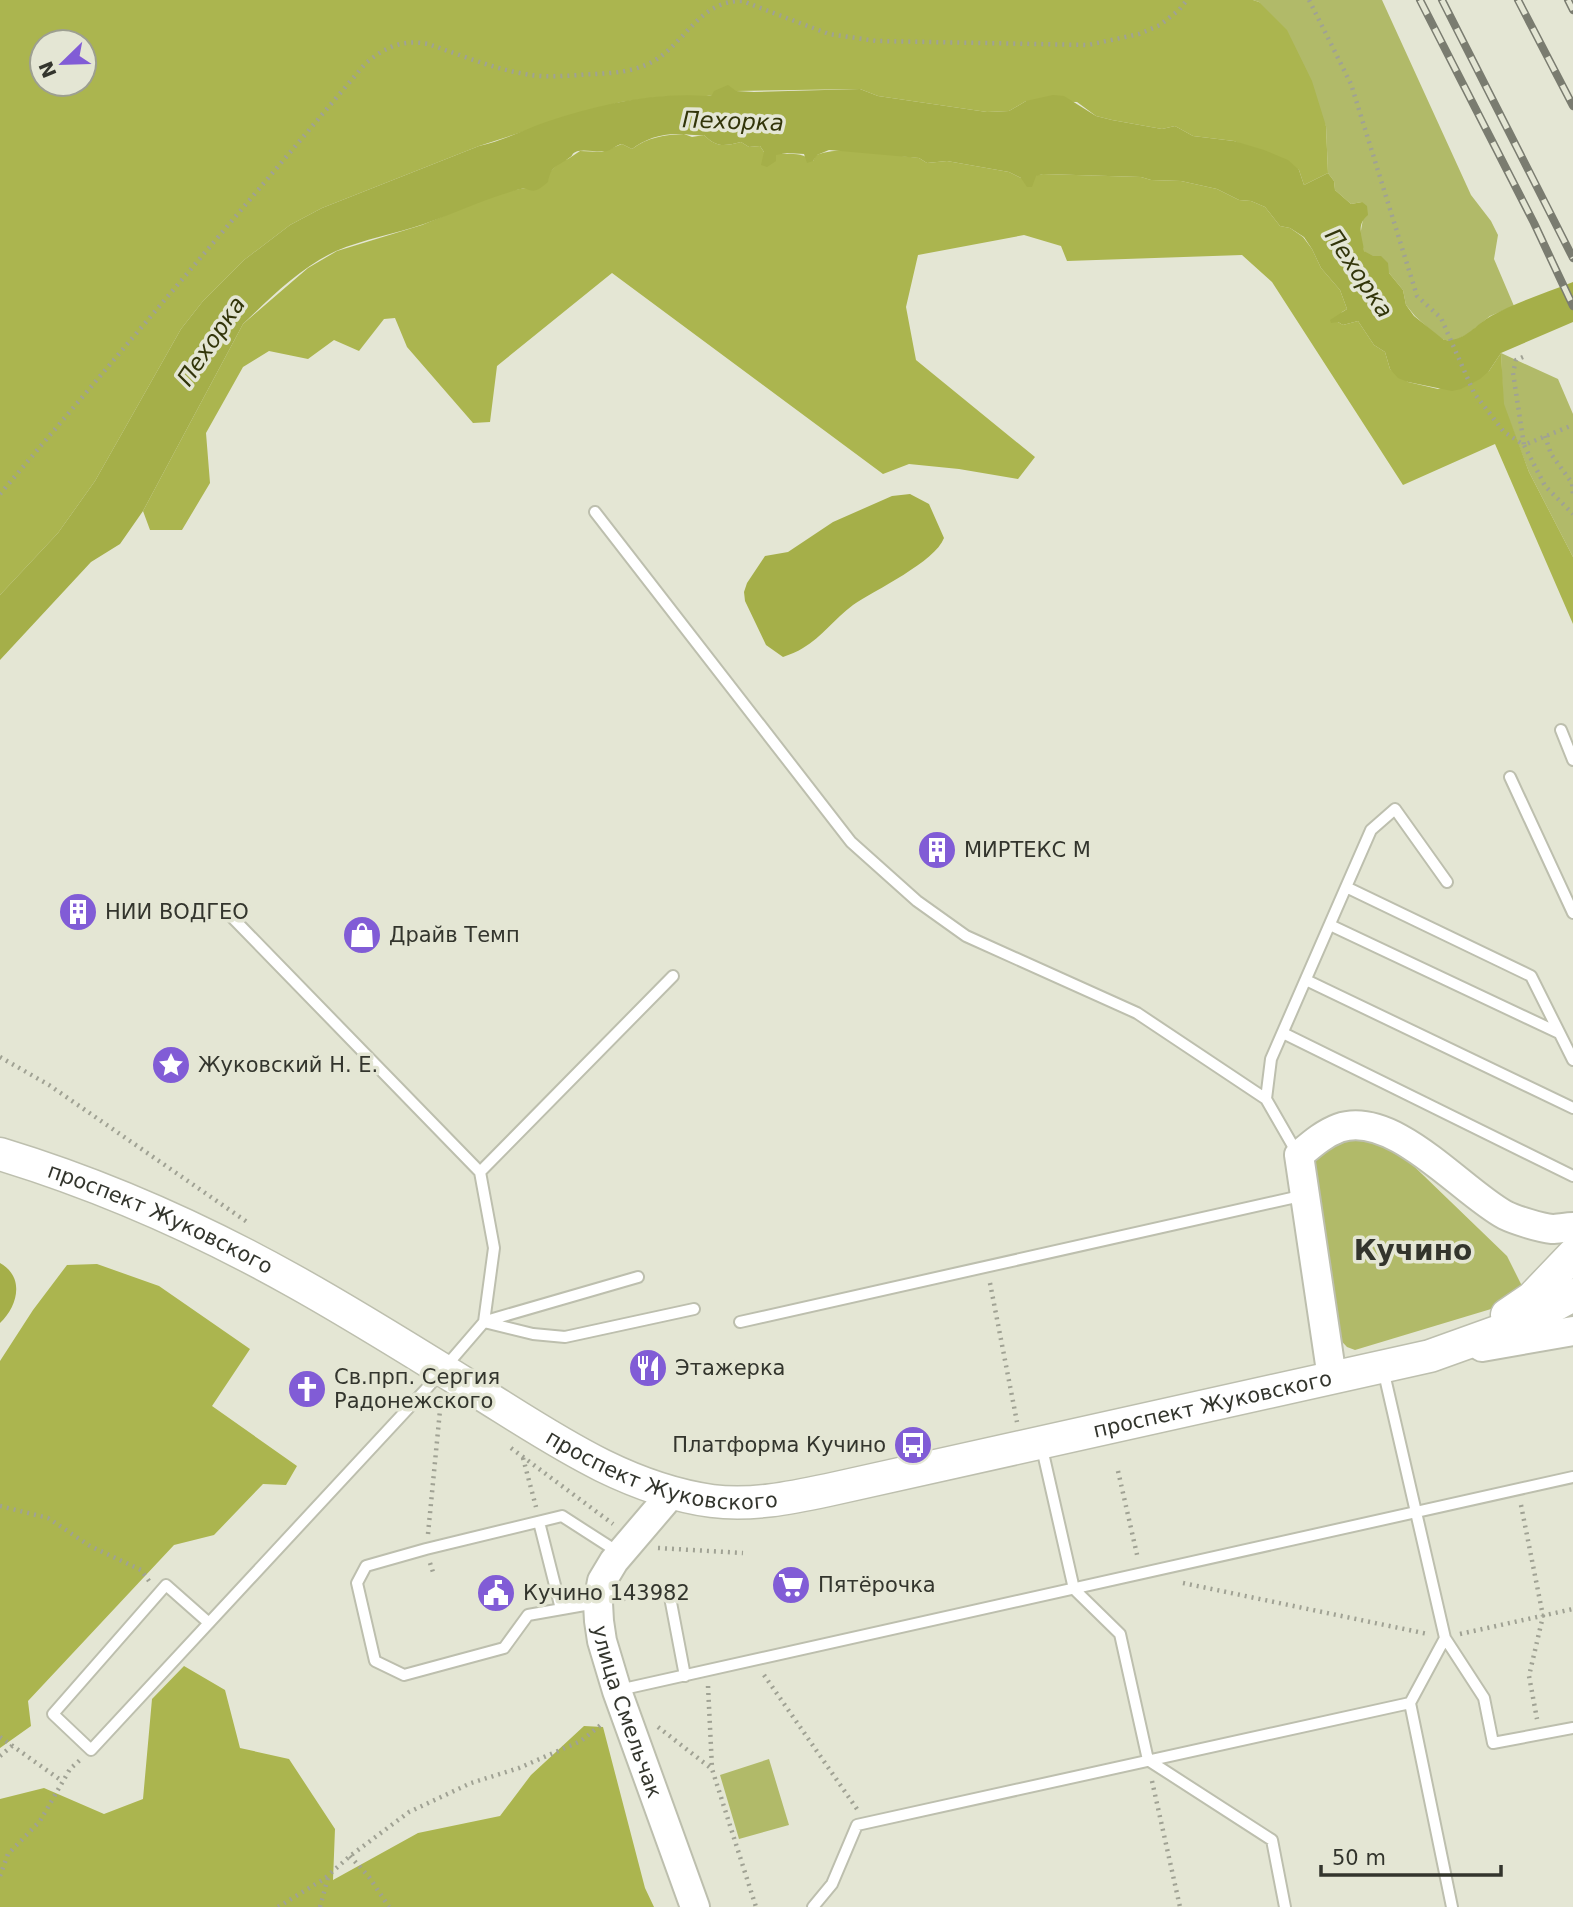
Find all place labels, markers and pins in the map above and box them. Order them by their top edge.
building icon: МИРТЕКС М [916,829,958,871]
place label: МИРТЕКС М [964,838,1091,862]
building icon: НИИ ВОДГЕО [57,891,99,933]
place label: НИИ ВОДГЕО [105,900,249,924]
shop icon: Драйв Темп [341,914,383,956]
place label: Драйв Темп [389,923,520,947]
place icon: Жуковский Н. Е. [150,1044,192,1086]
place label: Жуковский Н. Е. [198,1053,378,1077]
restaurant icon: Этажерка [627,1347,669,1389]
place label: Этажерка [675,1356,786,1380]
place label: Св.прп. Сергия Радонежского [334,1365,500,1413]
church icon: Св.прп. Сергия Радонежского [286,1368,328,1410]
bus stop icon: Платформа Кучино [892,1424,934,1466]
place label: Платформа Кучино [672,1433,886,1457]
supermarket icon: Пятёрочка [770,1564,812,1606]
public building icon: Кучино 143982 [475,1572,517,1614]
place label: Пятёрочка [818,1573,936,1597]
place label: Кучино 143982 [523,1581,690,1605]

